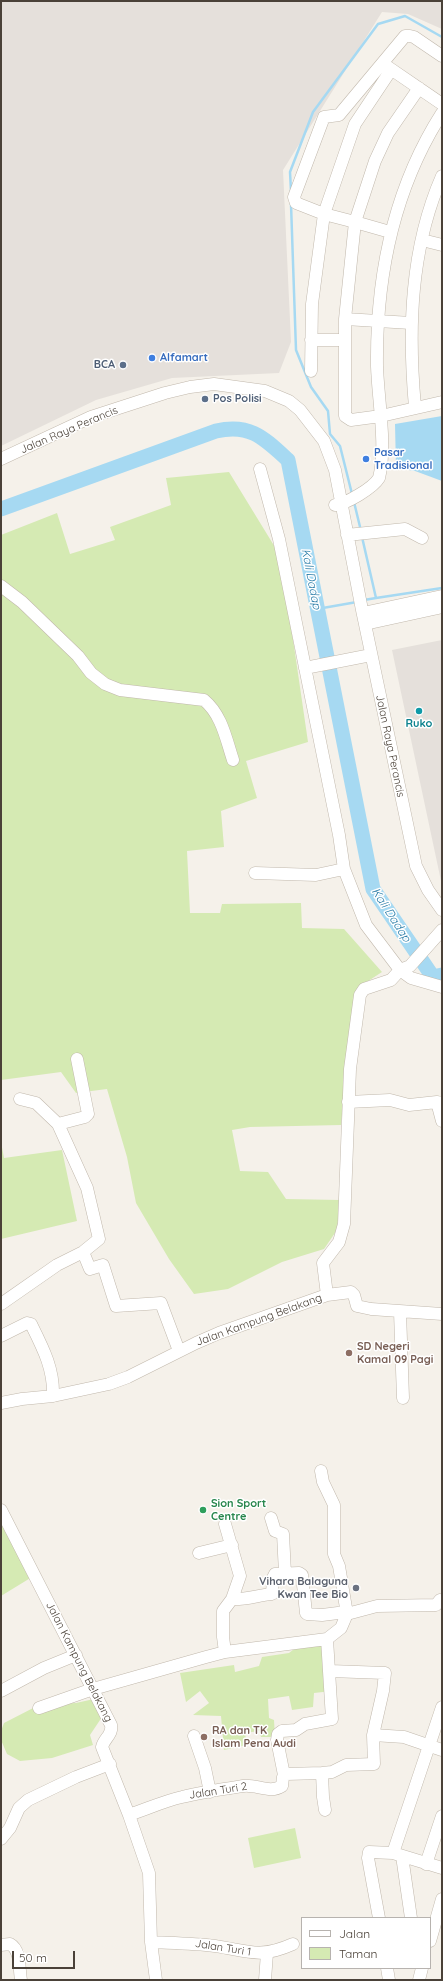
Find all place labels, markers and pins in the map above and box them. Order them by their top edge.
place label: Alfamart [160,351,208,365]
marker: Alfamart [147,353,157,363]
place label: BCA [94,358,115,372]
marker: BCA [118,360,128,370]
place label: Pos Polisi [213,392,262,406]
marker: Pos Polisi [200,394,210,404]
place label: Pasar Tradisional [374,446,432,472]
marker: Pasar Tradisional [361,454,371,464]
marker: Ruko [414,706,424,716]
place label: Ruko [406,717,432,731]
place label: SD Negeri Kamal 09 Pagi [357,1340,433,1366]
marker: SD Negeri Kamal 09 Pagi [344,1348,354,1358]
place label: Sion Sport Centre [211,1497,266,1523]
marker: Sion Sport Centre [198,1505,208,1515]
place label: Vihara Balaguna Kwan Tee Bio [259,1575,348,1601]
marker: Vihara Balaguna Kwan Tee Bio [351,1583,361,1593]
place label: RA dan TK Islam Pena Audi [212,1724,296,1750]
marker: RA dan TK Islam Pena Audi [199,1732,209,1742]

